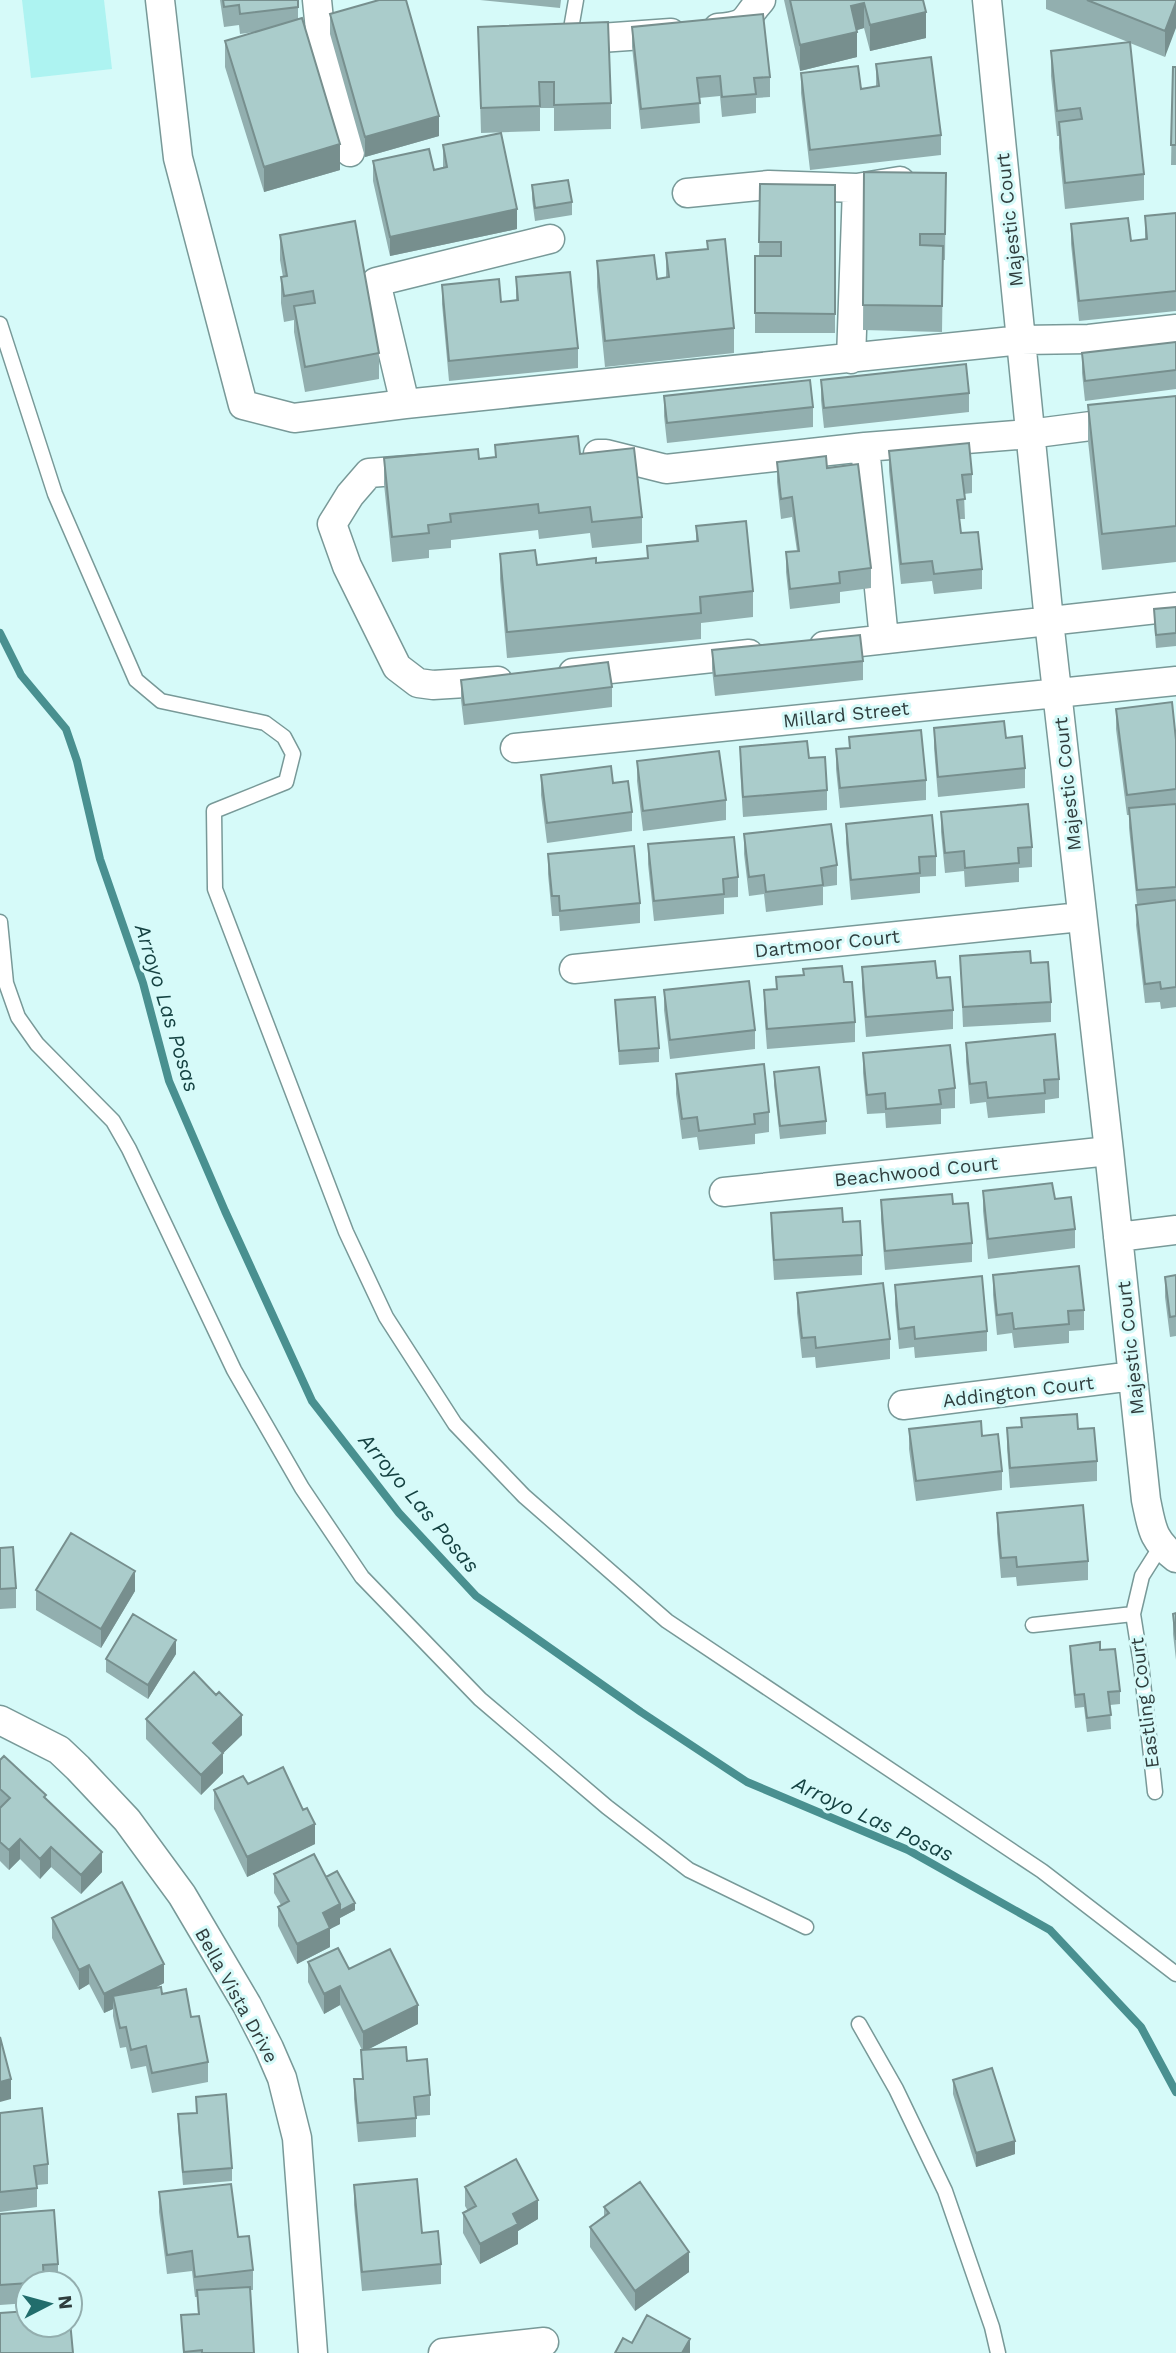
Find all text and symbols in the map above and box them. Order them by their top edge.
street label: Majestic Court [991,152,1028,288]
street label: Millard Street [782,696,910,733]
street label: Majestic Court [1049,716,1086,852]
water label: Arroyo Las Posas [130,920,205,1095]
street label: Dartmoor Court [753,924,901,963]
street label: Beachwood Court [833,1151,999,1192]
street label: Majestic Court [1112,1280,1149,1416]
street label: Addington Court [941,1371,1095,1412]
water label: Arroyo Las Posas [353,1427,485,1578]
street label: Eastling Court [1125,1636,1164,1770]
water label: Arroyo Las Posas [788,1770,958,1867]
street label: Bella Vista Drive [190,1924,283,2067]
north arrow [14,2269,84,2339]
text: N [53,2294,78,2310]

